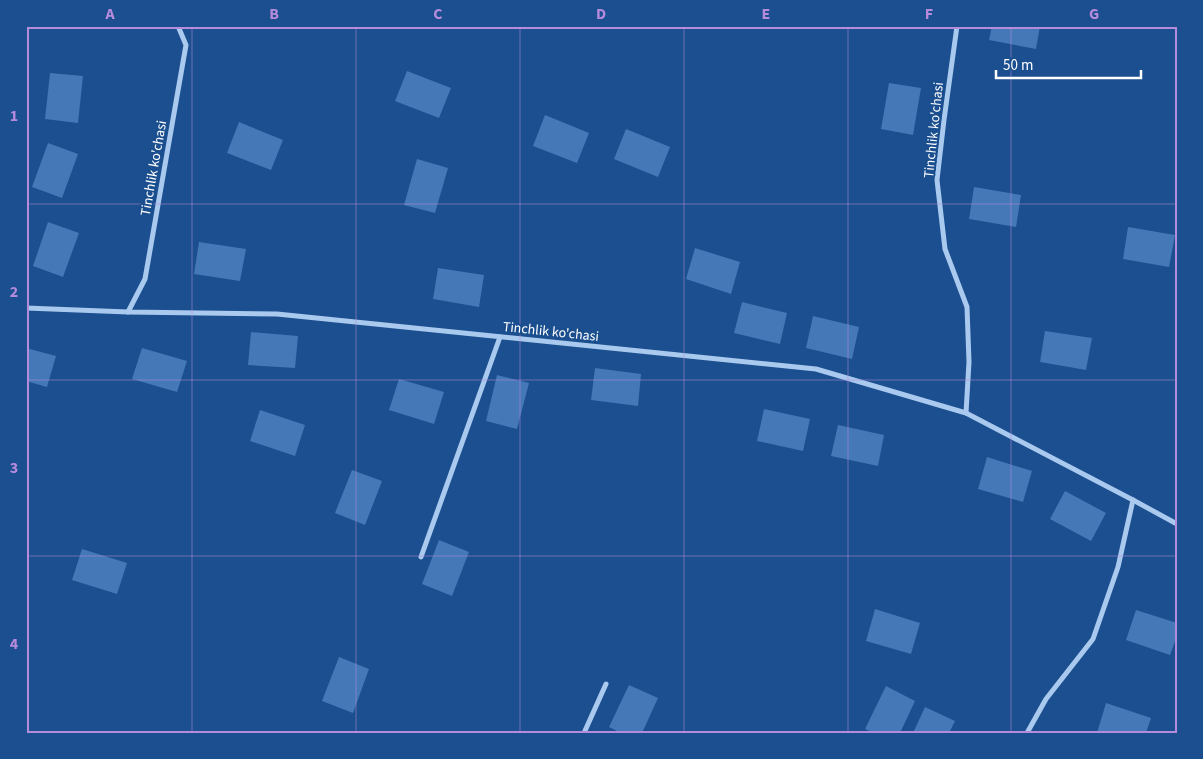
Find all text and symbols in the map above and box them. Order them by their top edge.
text: A [104,3,115,25]
text: B [269,3,279,25]
text: C [433,3,443,25]
text: D [596,3,606,25]
text: E [762,3,770,25]
text: F [925,3,933,25]
text: G [1089,3,1099,25]
scale bar [996,48,1140,80]
text: 50 m [1003,55,1033,76]
street label: Tinchlik ko'chasi [919,81,949,179]
text: 1 [10,105,18,127]
street label: Tinchlik ko'chasi [136,119,172,218]
text: 2 [10,281,18,303]
street label: Tinchlik ko'chasi [502,317,600,347]
text: 3 [10,457,18,479]
text: 4 [10,633,19,655]

